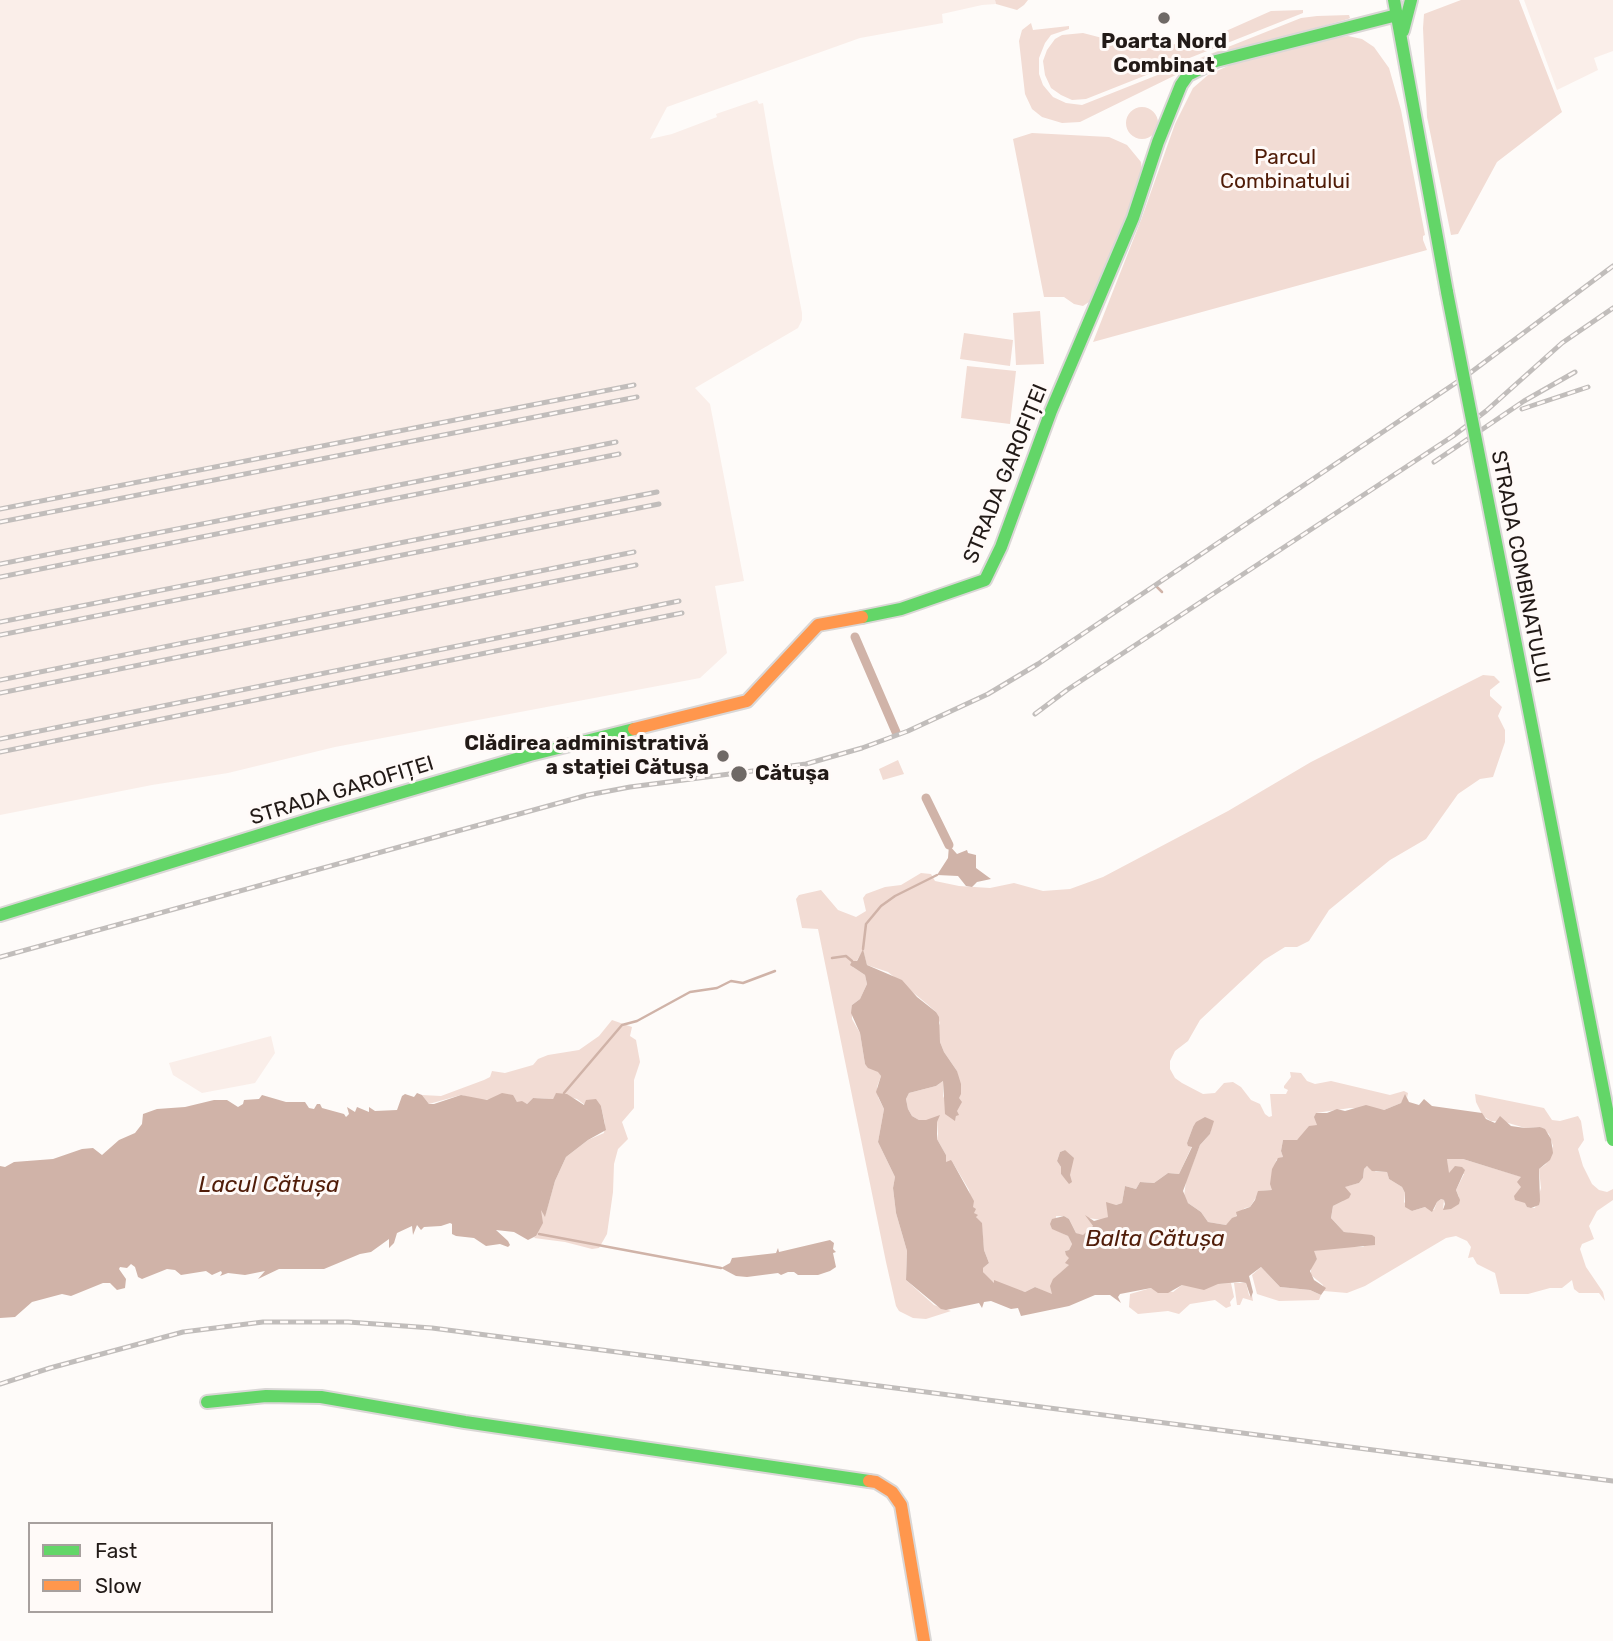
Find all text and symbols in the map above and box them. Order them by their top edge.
marker: Poarta Nord Combinat [1156,10,1172,26]
place label: Poarta Nord Combinat [1101,29,1227,79]
park label: Parcul Combinatului [1220,145,1350,195]
street label: STRADA GAROFIȚEI [959,381,1053,567]
street label: STRADA COMBINATULUI [1485,448,1555,686]
place label: Clădirea administrativă a stației Cătuşa [464,731,709,781]
marker: Clădirea administrativă a stației Cătuşa [715,748,731,764]
street label: STRADA GAROFIȚEI [247,751,437,831]
place label: Cătuşa [755,761,829,787]
marker: Cătuşa [729,764,749,784]
water label: Lacul Cătușa [199,1171,339,1199]
water label: Balta Cătușa [1085,1225,1225,1253]
legend [28,1522,273,1613]
text: Fast [95,1538,137,1563]
text: Slow [95,1573,142,1598]

